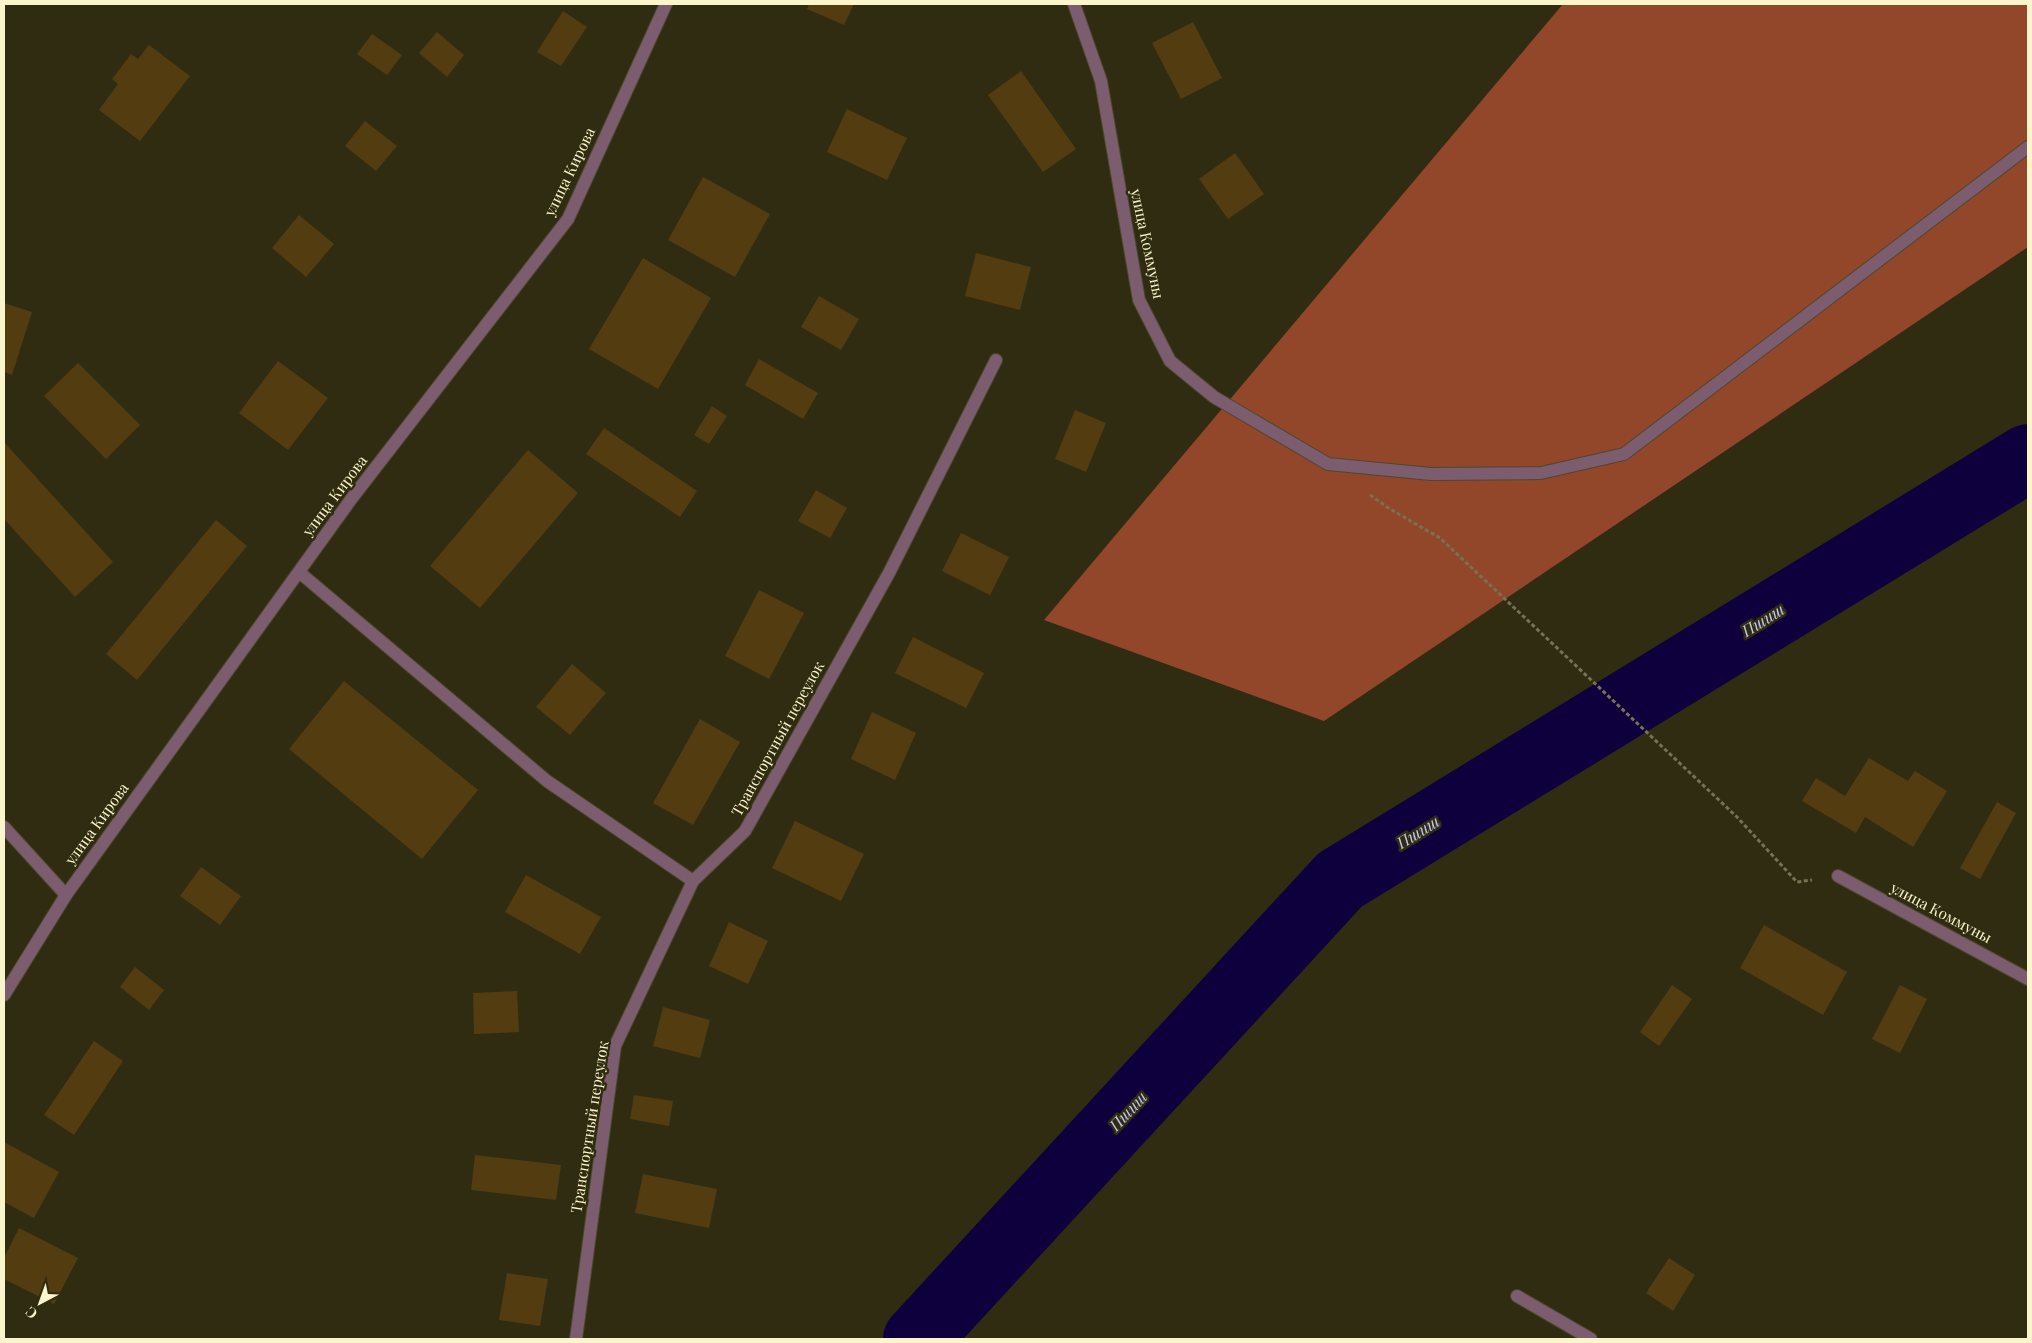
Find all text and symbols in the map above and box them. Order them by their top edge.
street label: улица Кирова [539,123,599,220]
street label: улица Коммуны [1126,186,1169,301]
street label: улица Кирова [297,450,372,541]
water label: Пшиш [1736,598,1788,641]
street label: Транспортный переулок [726,657,828,820]
street label: улица Кирова [59,778,133,869]
water label: Пшиш [1391,810,1443,853]
street label: улица Коммуны [1887,877,1996,947]
street label: Транспортный переулок [566,1039,613,1214]
water label: Пшиш [1103,1086,1151,1136]
north arrow [15,1278,65,1328]
text: С [21,1303,41,1324]

